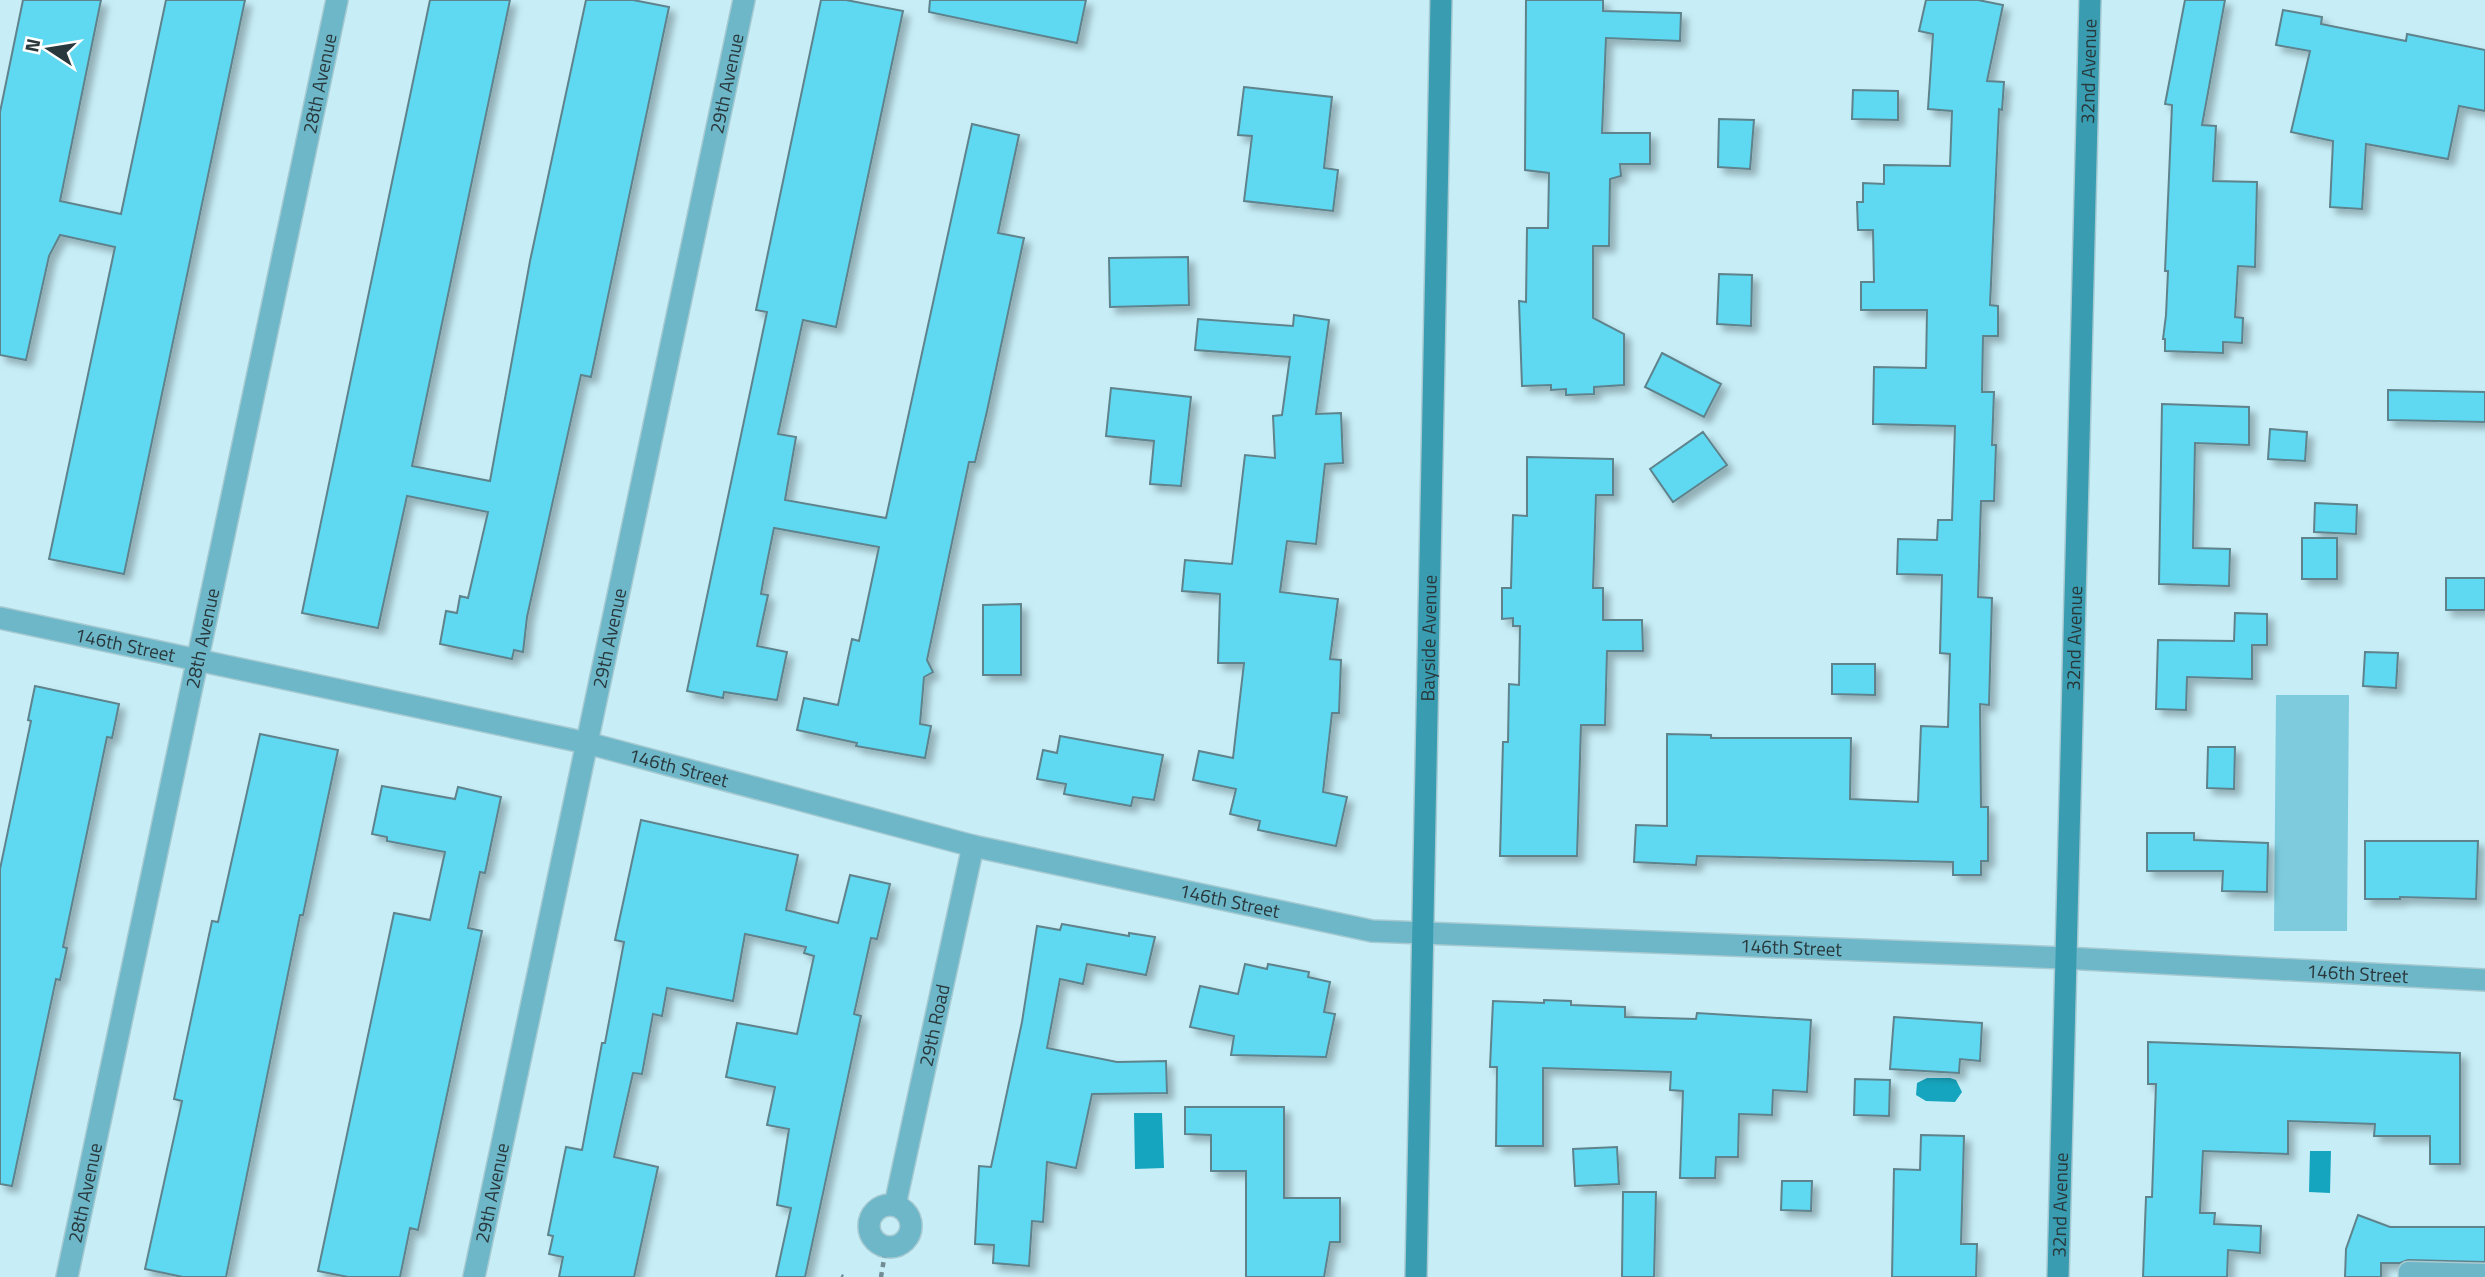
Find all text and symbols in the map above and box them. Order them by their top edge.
north arrow [14,14,84,84]
street label: 32nd Avenue [2072,18,2104,124]
street label: 28th Avenue [294,30,344,136]
street label: 29th Avenue [701,30,751,136]
text: N [16,36,47,55]
street label: Bayside Avenue [1412,575,1444,702]
street label: 28th Avenue [177,585,226,691]
street label: 29th Avenue [584,585,633,691]
street label: 32nd Avenue [2058,585,2089,691]
street label: 146th Street [72,619,179,669]
street label: 146th Street [626,740,732,794]
street label: 146th Street [1177,875,1283,925]
street label: 146th Street [1740,930,1843,963]
street label: 146th Street [2306,956,2410,990]
street label: 29th Road [911,981,957,1069]
street label: 28th Avenue [60,1140,109,1246]
street label: 29th Avenue [467,1140,516,1246]
street label: 32nd Avenue [2043,1152,2075,1258]

